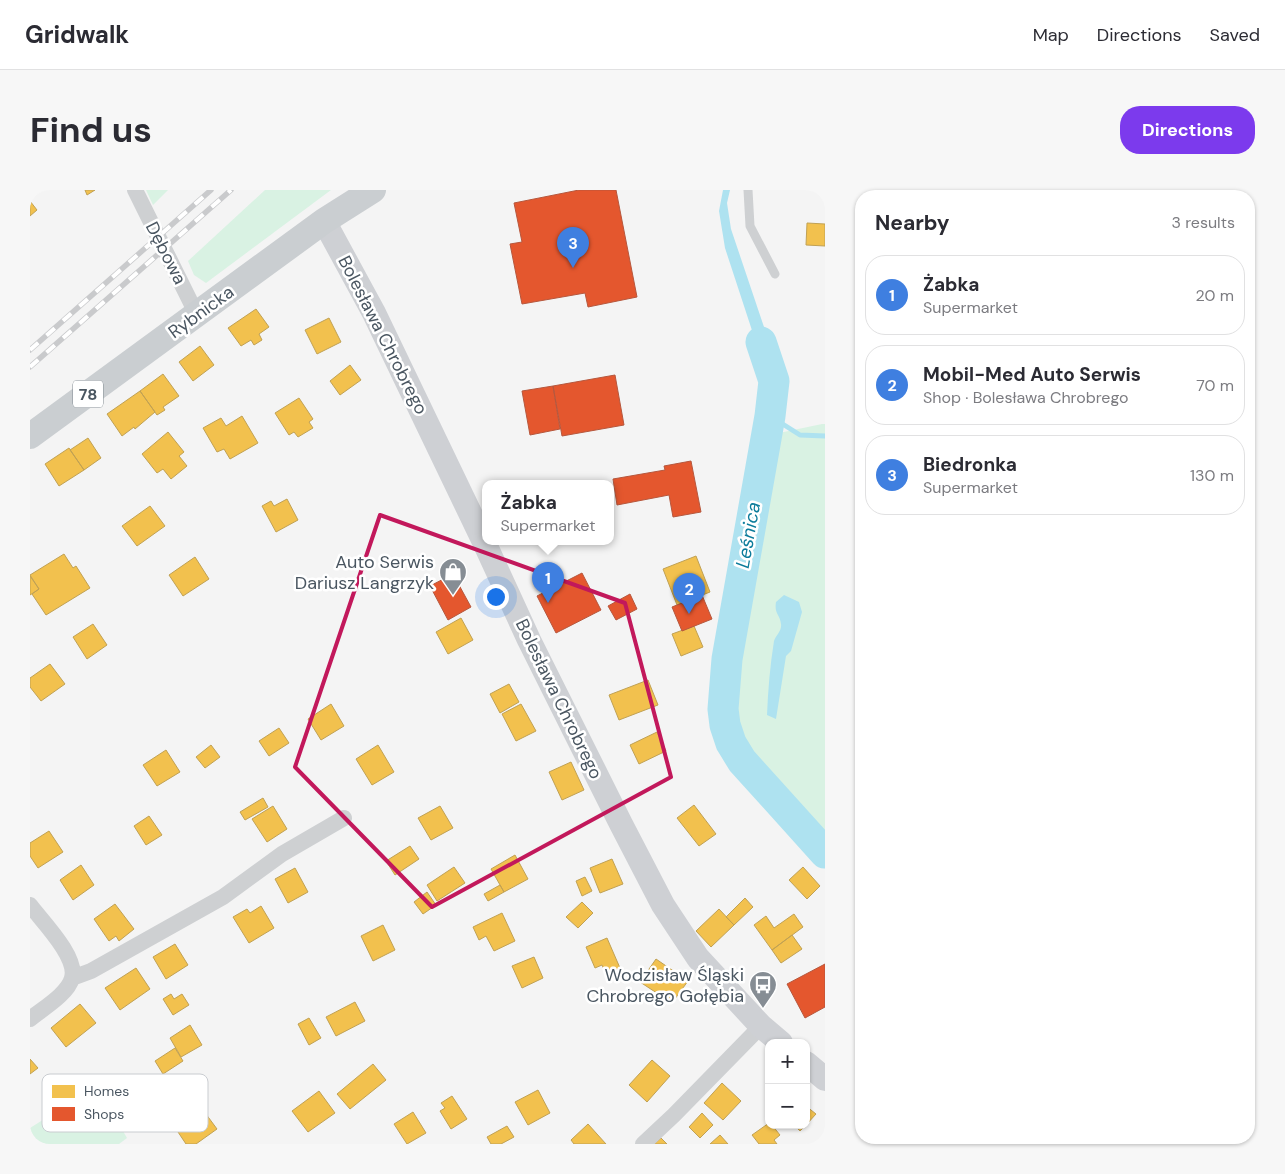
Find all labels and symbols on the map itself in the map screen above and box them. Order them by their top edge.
street label: Dębowa [140,218,192,288]
pin: 3 [557,227,589,268]
street label: Bolesława Chrobrego [333,251,433,419]
street label: Rybnicka [163,280,239,344]
road number: 78 [73,380,103,408]
water label: Leśnica [730,500,766,570]
place label: Auto Serwis Dariusz Langrzyk [295,550,434,595]
shop icon: Auto Serwis Dariusz Langrzyk [438,557,468,596]
pin: 1 [532,562,564,603]
pin: 2 [673,573,705,614]
your location [483,584,509,610]
street label: Bolesława Chrobrego [510,615,608,783]
place label: Wodzisław Śląski Chrobrego Gołębia [586,963,744,1008]
bus stop icon: Wodzisław Śląski Chrobrego Gołębia [748,970,778,1009]
legend [42,1074,208,1132]
text: Homes [84,1082,129,1100]
text: Shops [84,1105,124,1123]

